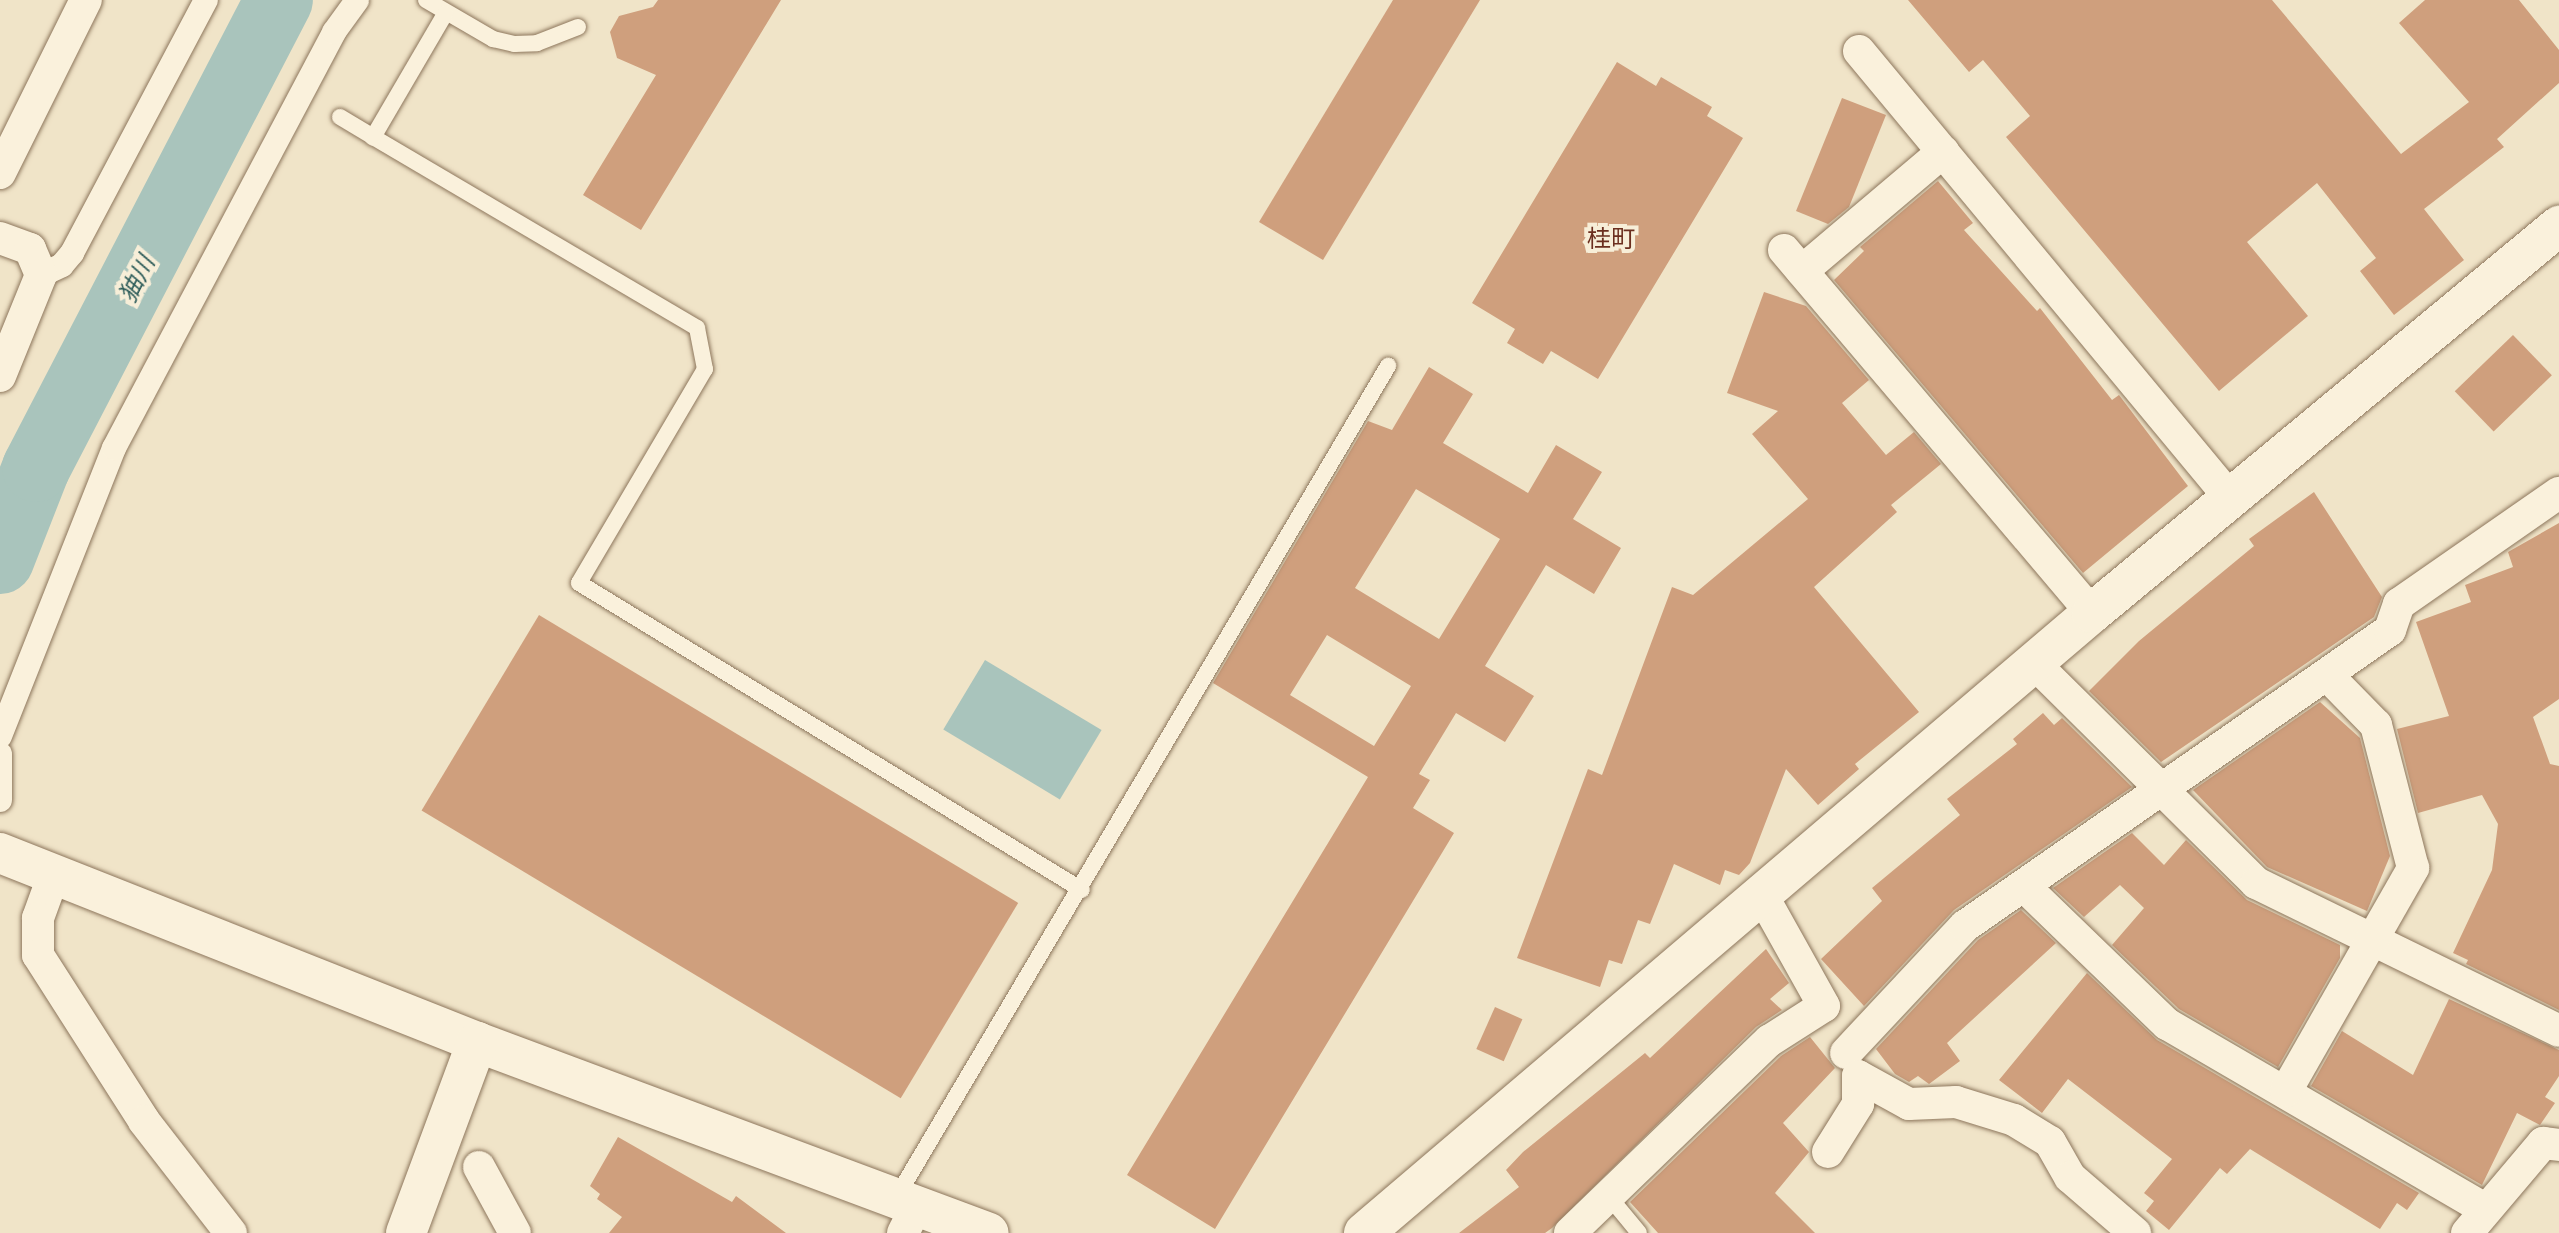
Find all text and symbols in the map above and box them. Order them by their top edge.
district label: 桂町 [1587,223,1635,251]
water label: 㹨川 [111,250,159,306]

